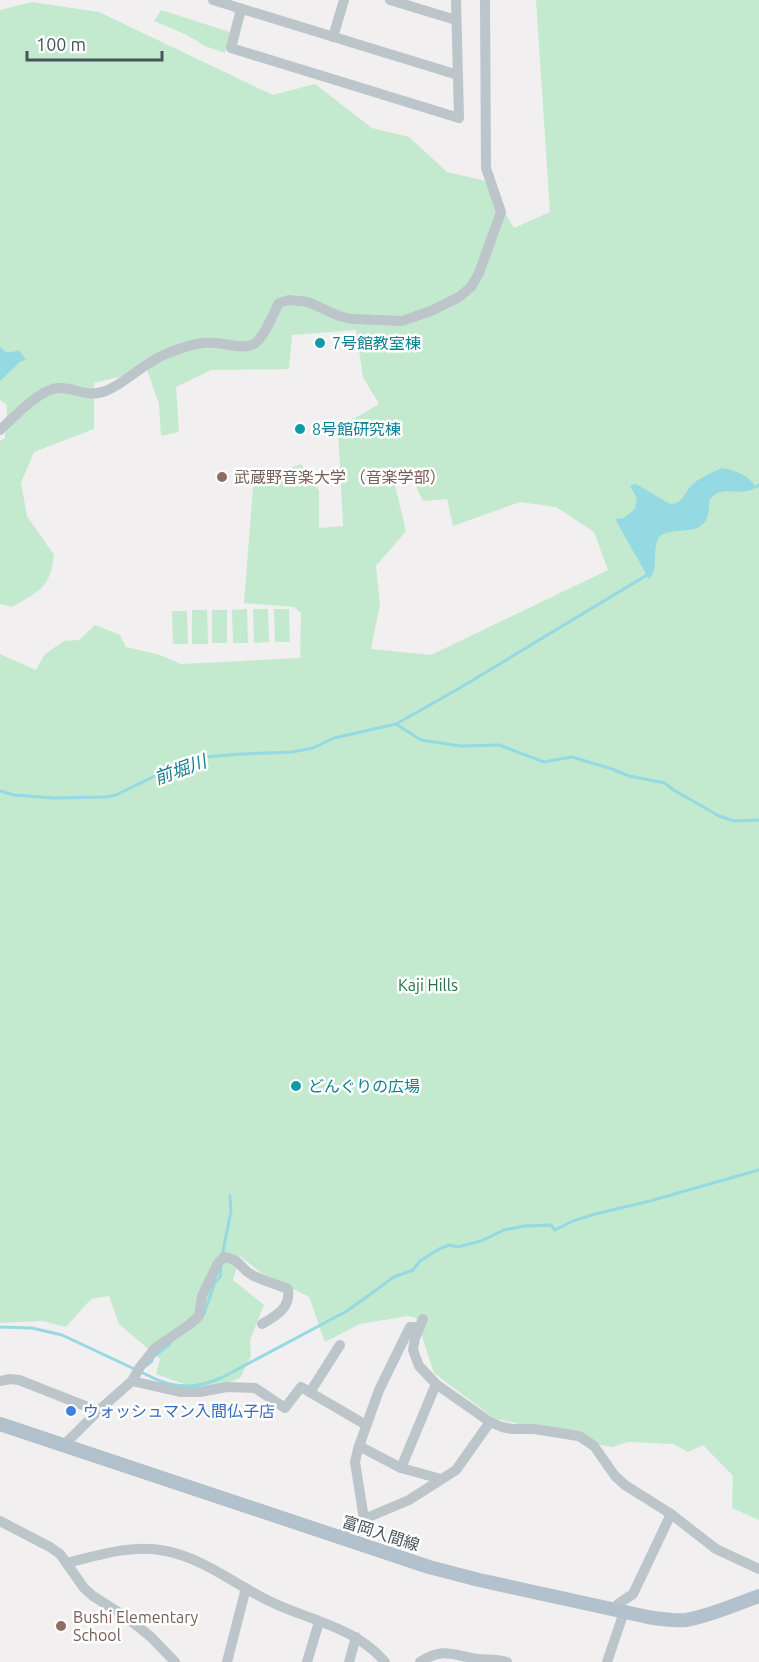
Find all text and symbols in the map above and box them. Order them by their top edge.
scale bar [27,24,162,62]
text: 100 m [36,34,86,54]
place label: 7号館教室棟 [332,334,421,352]
marker: 7号館教室棟 [313,336,327,350]
place label: 8号館研究棟 [312,420,401,438]
marker: 8号館研究棟 [293,422,307,436]
place label: 武蔵野音楽大学 （音楽学部） [234,468,446,486]
marker: 武蔵野音楽大学 （音楽学部） [215,470,229,484]
water label: 前堀川 [151,750,211,788]
park label: Kaji Hills [398,976,458,994]
place label: どんぐりの広場 [308,1077,420,1095]
marker: どんぐりの広場 [289,1079,303,1093]
place label: ウォッシュマン入間仏子店 [83,1402,275,1420]
marker: ウォッシュマン入間仏子店 [64,1404,78,1418]
street label: 富岡入間線 [340,1512,422,1554]
place label: Bushi Elementary School [73,1608,199,1644]
marker: Bushi Elementary School [54,1619,68,1633]

